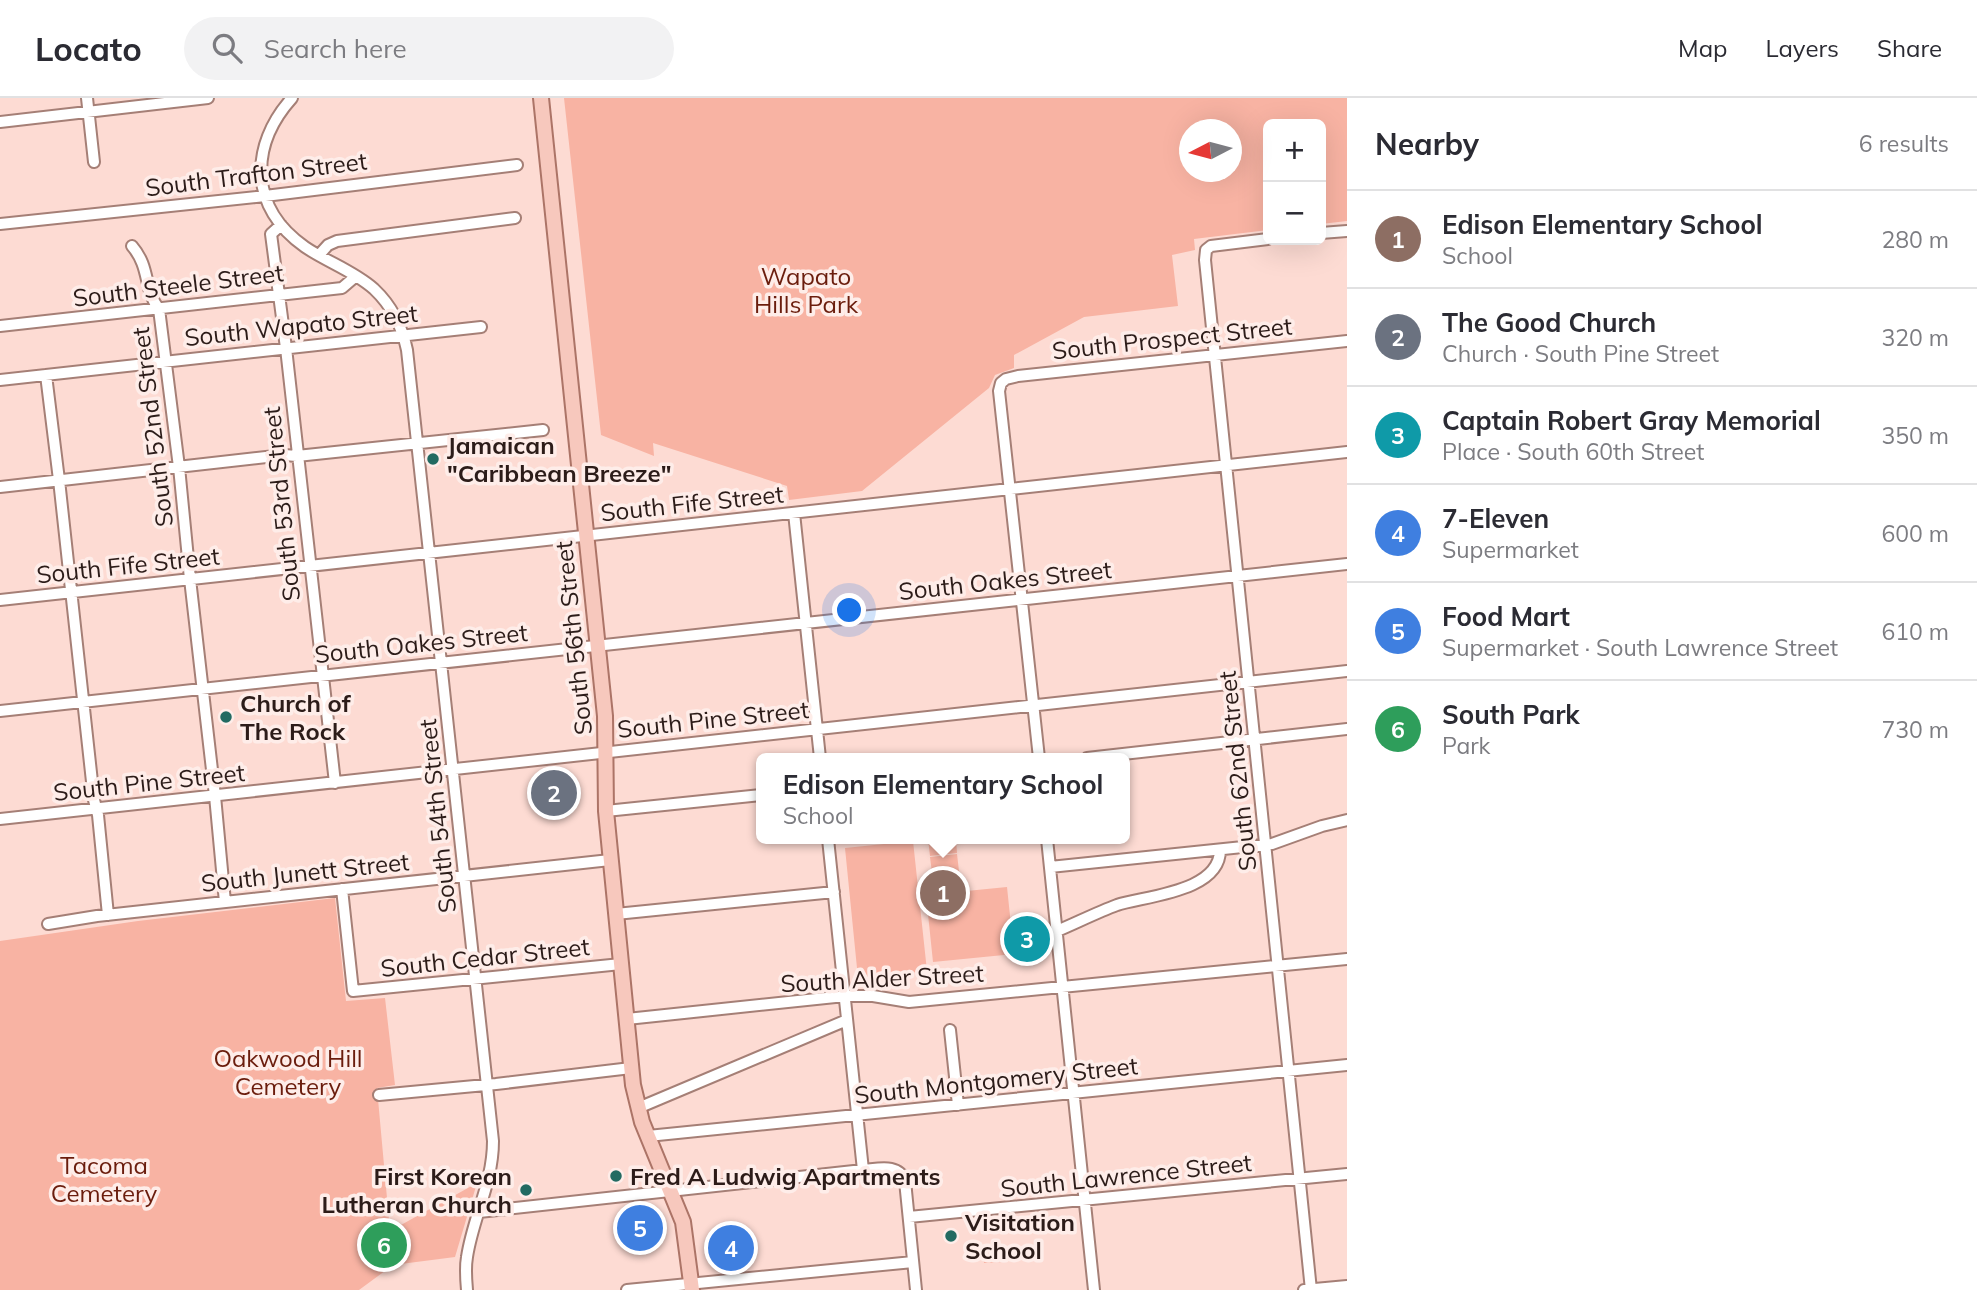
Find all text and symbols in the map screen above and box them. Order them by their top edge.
search box [184,17,674,80]
text: Locato [35,28,142,69]
icon: search [208,29,246,67]
text: Search here [264,32,407,65]
text: Map [1678,33,1727,63]
text: Layers [1765,33,1839,63]
text: Share [1877,33,1942,63]
north arrow [1179,119,1242,182]
map controls [1263,119,1326,245]
button: + [1263,119,1326,182]
text: Nearby [1375,125,1479,163]
text: 6 results [1859,129,1949,158]
street label: South Trafton Street [143,146,369,202]
button: − [1263,182,1326,245]
text: Edison Elementary School [1442,208,1763,241]
text: 1 [1391,225,1405,254]
text: 280 m [1881,225,1949,254]
text: School [1442,241,1513,270]
street label: South Steele Street [71,257,285,313]
park label: Wapato Hills Park [754,261,859,319]
street label: South Wapato Street [183,298,419,352]
text: The Good Church [1442,306,1656,339]
street label: South Prospect Street [1051,310,1293,366]
text: 2 [1391,323,1405,352]
text: 320 m [1881,323,1949,352]
street label: South 52nd Street [125,325,179,529]
text: Church · South Pine Street [1442,339,1719,368]
text: Captain Robert Gray Memorial [1442,404,1821,437]
street label: South 53rd Street [256,405,306,603]
text: 3 [1391,421,1405,450]
text: 350 m [1881,421,1949,450]
place label: Jamaican "Caribbean Breeze" [447,430,671,488]
text: Place · South 60th Street [1442,437,1704,466]
marker: Jamaican "Caribbean Breeze" [425,451,441,467]
street label: South Fife Street [599,478,785,528]
text: 7-Eleven [1442,502,1549,535]
text: 4 [1391,519,1405,548]
text: 600 m [1881,519,1949,548]
text: Supermarket [1442,535,1579,564]
street label: South 56th Street [548,539,598,737]
street label: South Fife Street [35,540,221,590]
street label: South Oakes Street [897,554,1113,606]
your location [832,593,866,627]
text: Food Mart [1442,600,1570,633]
street label: South Oakes Street [313,617,529,669]
text: 5 [1391,617,1405,646]
text: 610 m [1881,617,1949,646]
text: Supermarket · South Lawrence Street [1442,633,1838,662]
street label: South 62nd Street [1212,669,1262,873]
place label: Church of The Rock [240,688,352,746]
street label: South Pine Street [616,694,810,744]
text: South Park [1442,698,1580,731]
marker: Church of The Rock [218,709,234,725]
text: 6 [1391,715,1405,744]
text: 730 m [1881,715,1949,744]
street label: South 54th Street [412,717,462,915]
text: Park [1442,731,1490,760]
popup [756,753,1130,844]
street label: South Pine Street [52,757,246,807]
pin: 2 [531,767,577,819]
text: Edison Elementary School [783,768,1103,801]
text: School [783,801,854,830]
street label: South Junett Street [199,846,411,898]
pin: 1 [920,867,966,919]
pin: 3 [1004,913,1050,965]
street label: South Cedar Street [379,931,591,983]
street label: South Alder Street [780,958,984,998]
park label: Oakwood Hill Cemetery [213,1043,363,1101]
street label: South Montgomery Street [853,1050,1139,1110]
street label: South Lawrence Street [999,1147,1253,1203]
park label: Tacoma Cemetery [51,1150,157,1208]
place label: First Korean Lutheran Church [322,1161,512,1219]
place label: Fred A Ludwig Apartments [630,1161,941,1191]
marker: Fred A Ludwig Apartments [608,1168,624,1184]
marker: First Korean Lutheran Church [518,1182,534,1198]
pin: 5 [617,1202,663,1254]
place label: Visitation School [964,1207,1075,1265]
pin: 6 [361,1219,407,1271]
pin: 4 [708,1222,754,1274]
marker: Visitation School [943,1228,959,1244]

